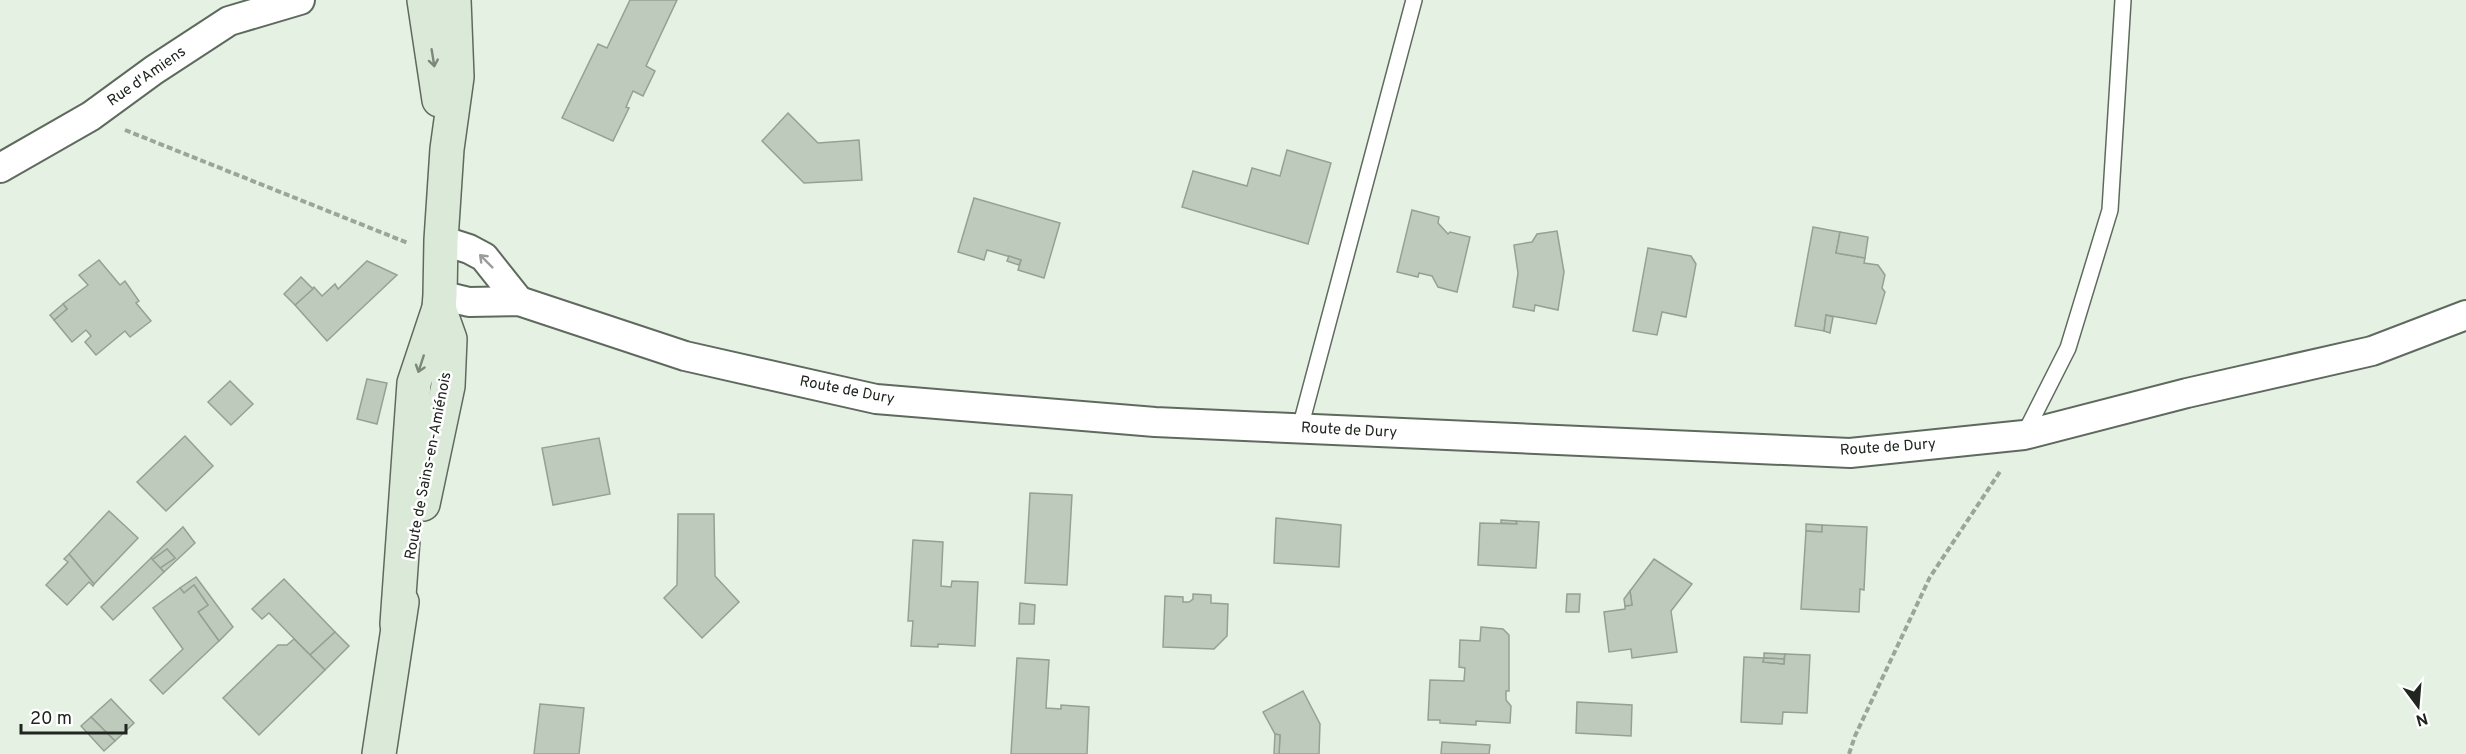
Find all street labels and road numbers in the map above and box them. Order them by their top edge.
street label: Rue d'Amiens [104,43,190,111]
street label: Route de Sains-en-Amiénois [401,370,457,562]
street label: Route de Dury [798,372,896,410]
street label: Route de Dury [1300,419,1398,443]
street label: Route de Dury [1839,435,1937,461]

